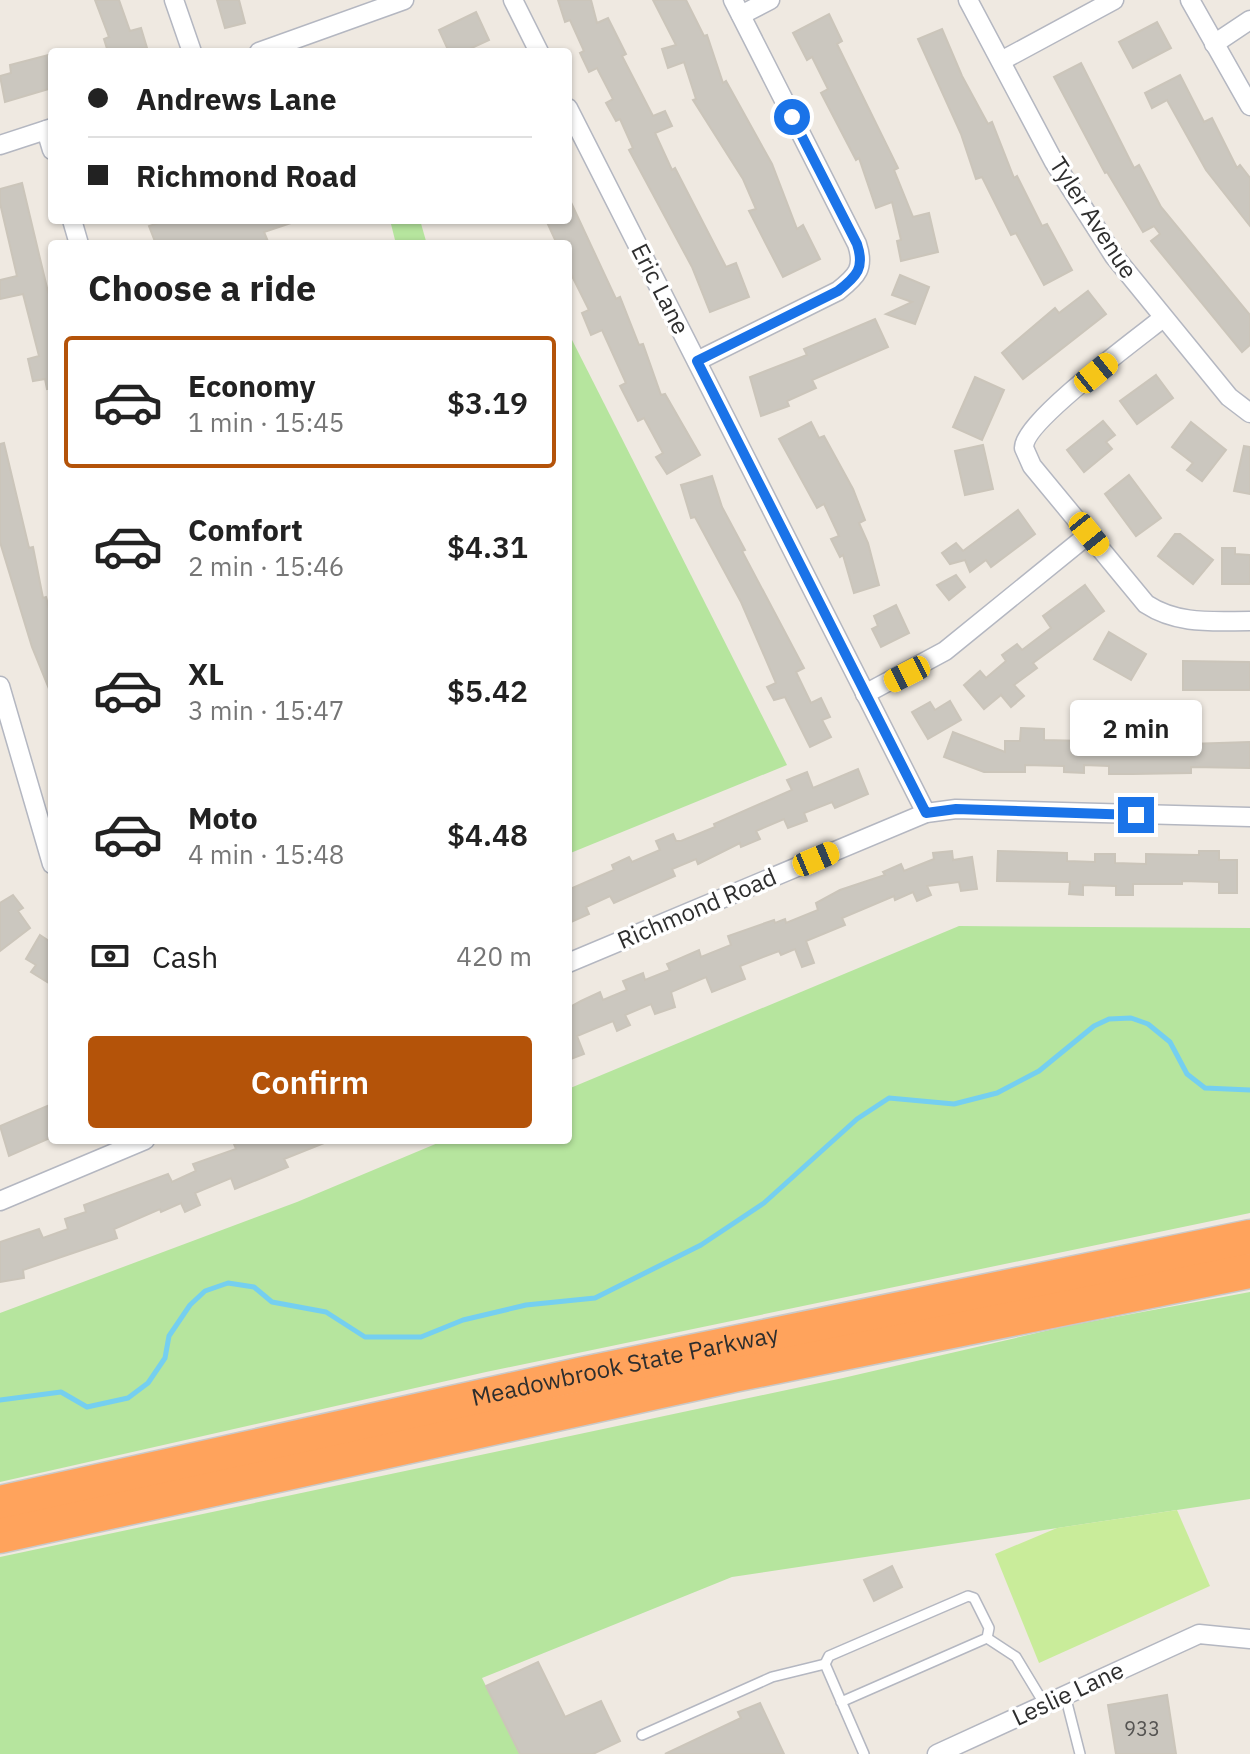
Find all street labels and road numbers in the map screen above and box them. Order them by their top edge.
street label: Tyler Avenue [1043,150,1145,284]
street label: Eric Lane [624,238,697,340]
street label: Richmond Road [612,860,781,956]
street label: Meadowbrook State Parkway [468,1317,781,1413]
street label: Leslie Lane [1007,1653,1129,1733]

